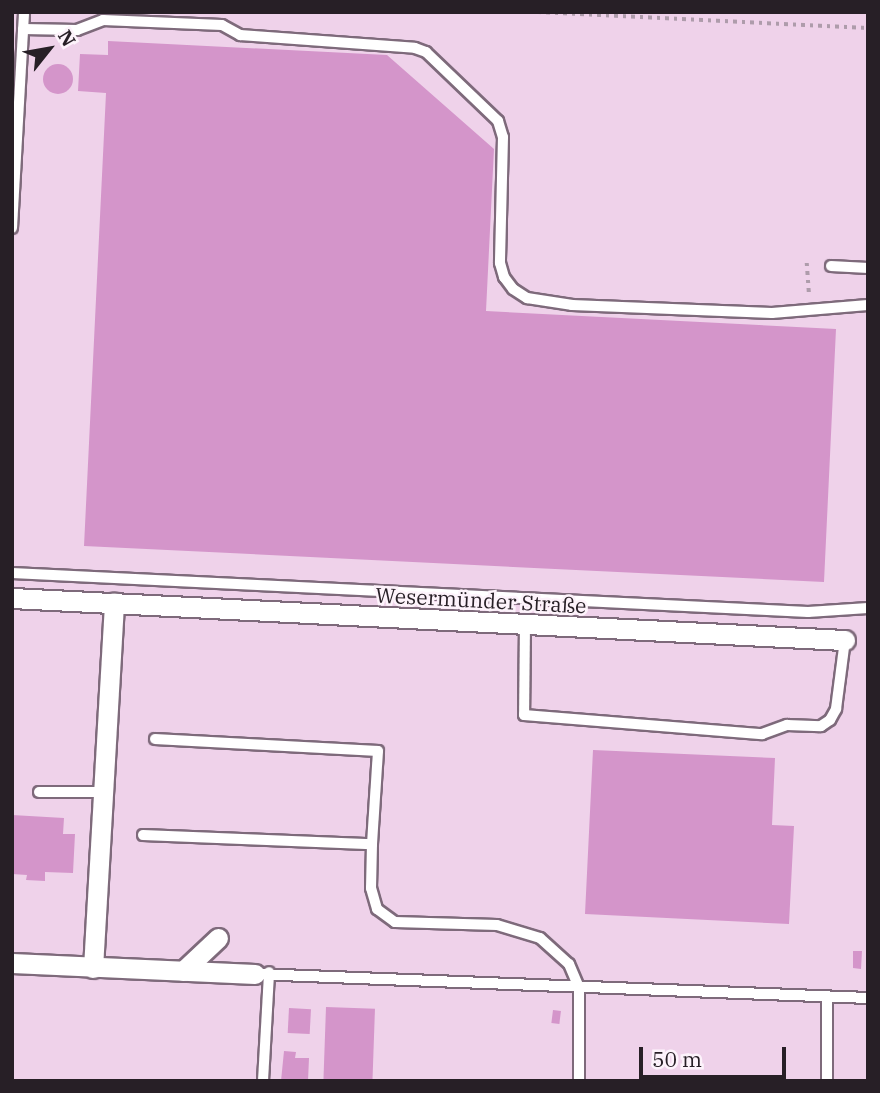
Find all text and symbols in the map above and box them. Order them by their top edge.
north arrow [14,14,84,84]
text: N [53,26,81,51]
street label: Wesermünder Straße [375,582,587,618]
scale bar [642,1034,789,1078]
text: 50 m [652,1045,702,1073]

